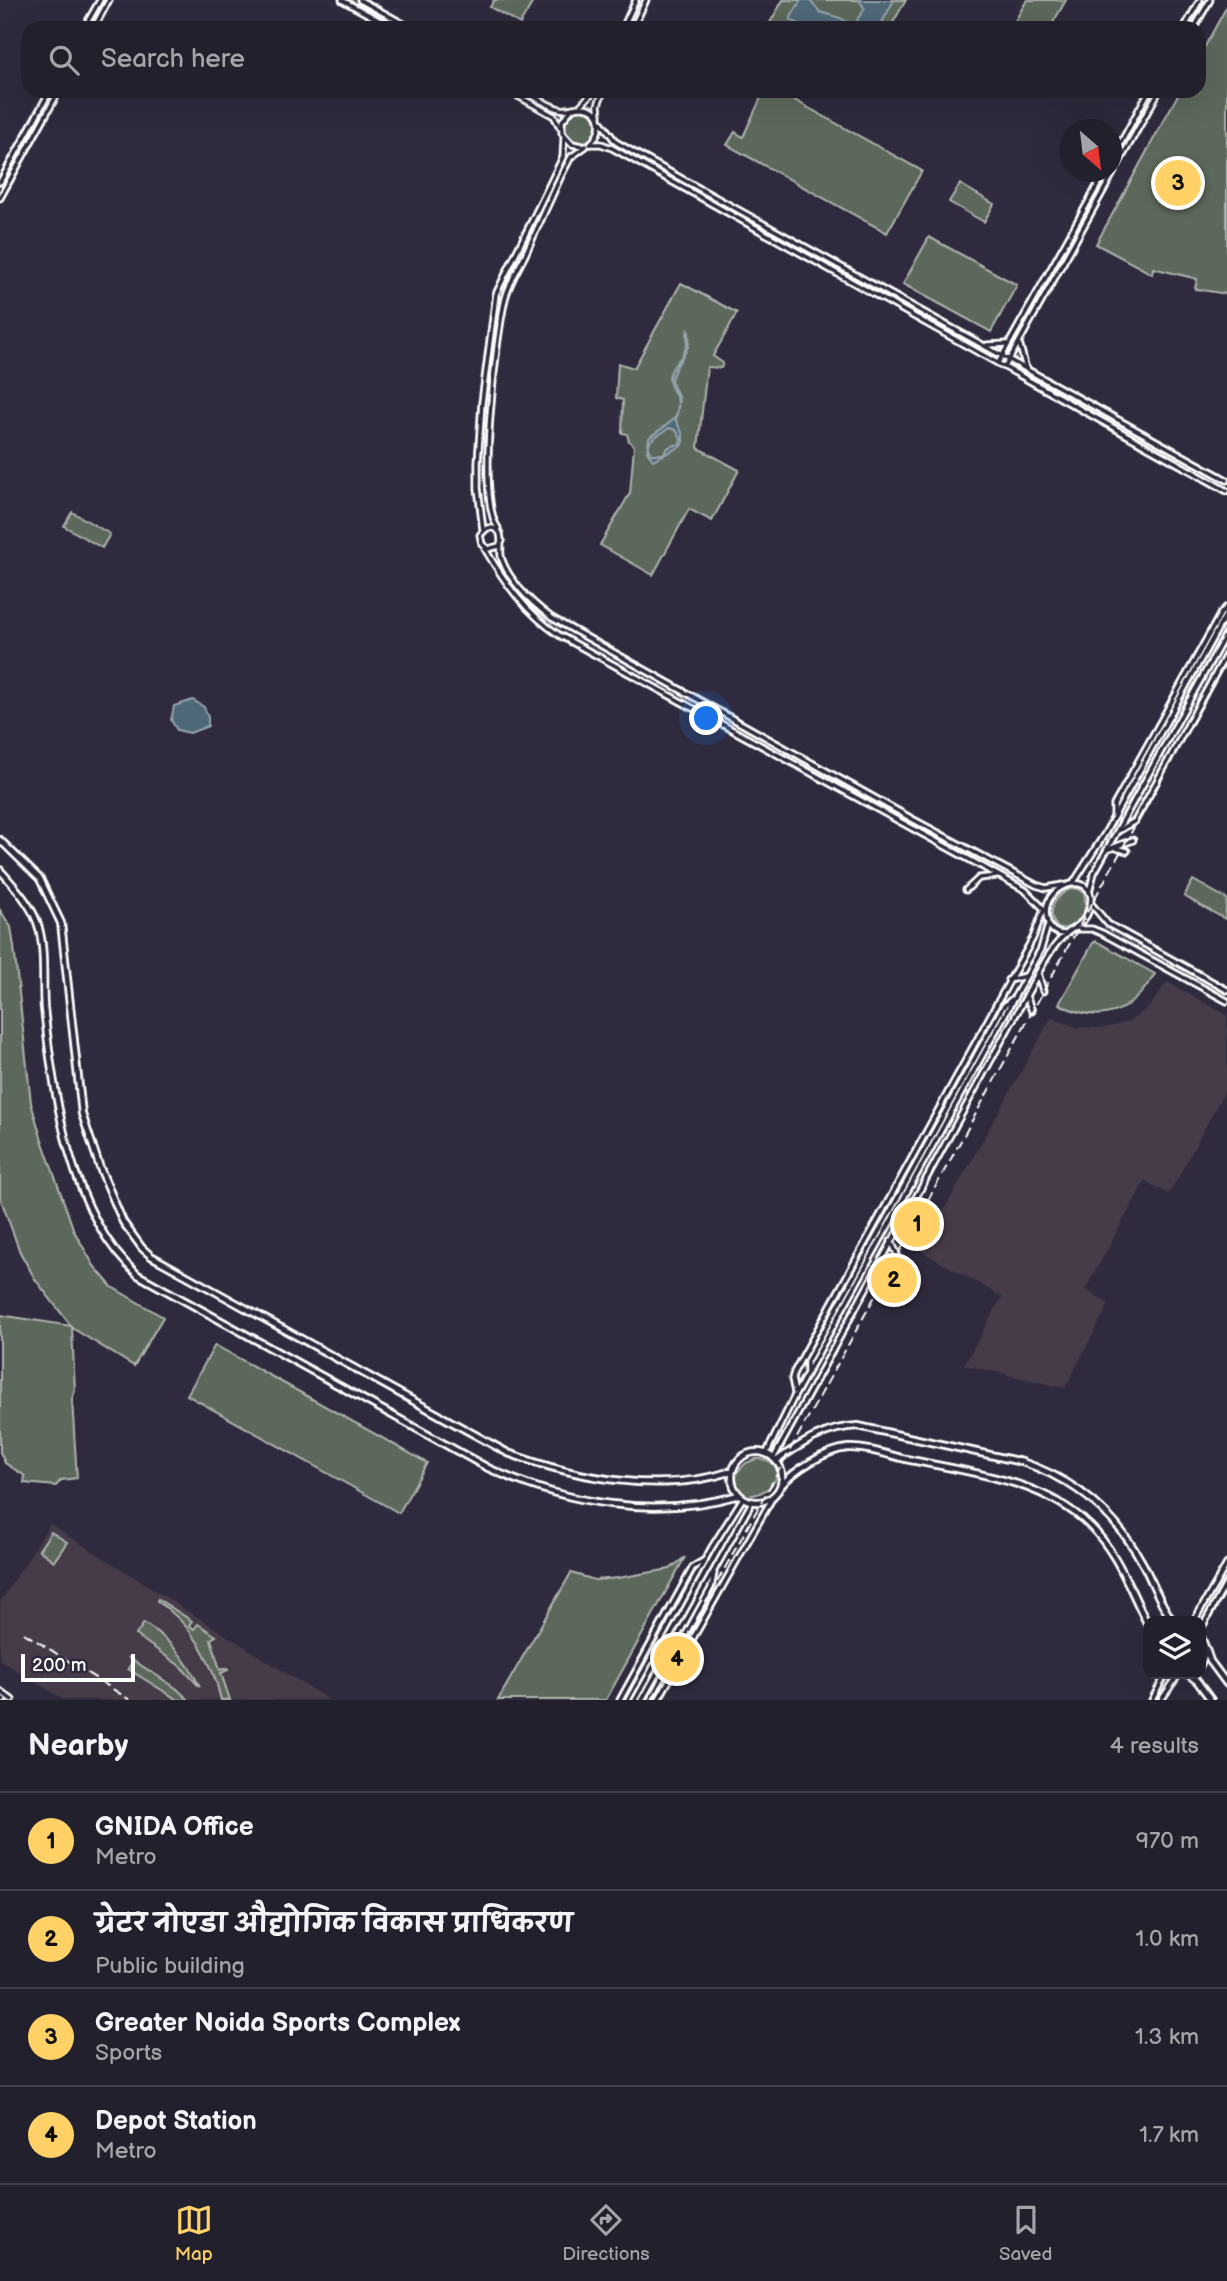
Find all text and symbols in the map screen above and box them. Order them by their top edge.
search box [21,21,1206,98]
icon: search [45,41,83,79]
text: Search here [101,44,245,75]
north arrow [1059,119,1122,182]
pin: 3 [1155,157,1201,209]
your location [689,701,723,735]
pin: 1 [894,1198,940,1250]
pin: 2 [871,1254,917,1306]
map controls [1143,1616,1206,1679]
button: layers [1143,1616,1206,1679]
pin: 4 [654,1633,700,1685]
scale bar [21,1651,135,1683]
text: 200 m [32,1654,86,1677]
text: Nearby [28,1728,128,1764]
text: 4 results [1110,1732,1199,1760]
text: GNIDA Office [95,1812,254,1843]
text: 1 [46,1827,56,1855]
text: 970 m [1136,1827,1199,1855]
text: Metro [95,1843,156,1871]
text: ग्रेटर नोएडा औद्योगिक विकास प्राधिकरण [95,1909,573,1940]
text: 2 [44,1925,58,1953]
text: 1.0 km [1136,1925,1199,1953]
text: Public building [95,1952,245,1980]
text: Greater Noida Sports Complex [95,2008,460,2039]
text: 3 [44,2023,58,2051]
text: 1.3 km [1135,2023,1199,2051]
text: Sports [95,2039,162,2067]
text: Depot Station [95,2106,257,2137]
text: 4 [44,2121,58,2149]
text: 1.7 km [1139,2121,1199,2149]
text: Metro [95,2137,156,2165]
tab: Map [175,2201,213,2266]
tab: Directions [562,2201,650,2266]
tab: Saved [999,2201,1052,2266]

